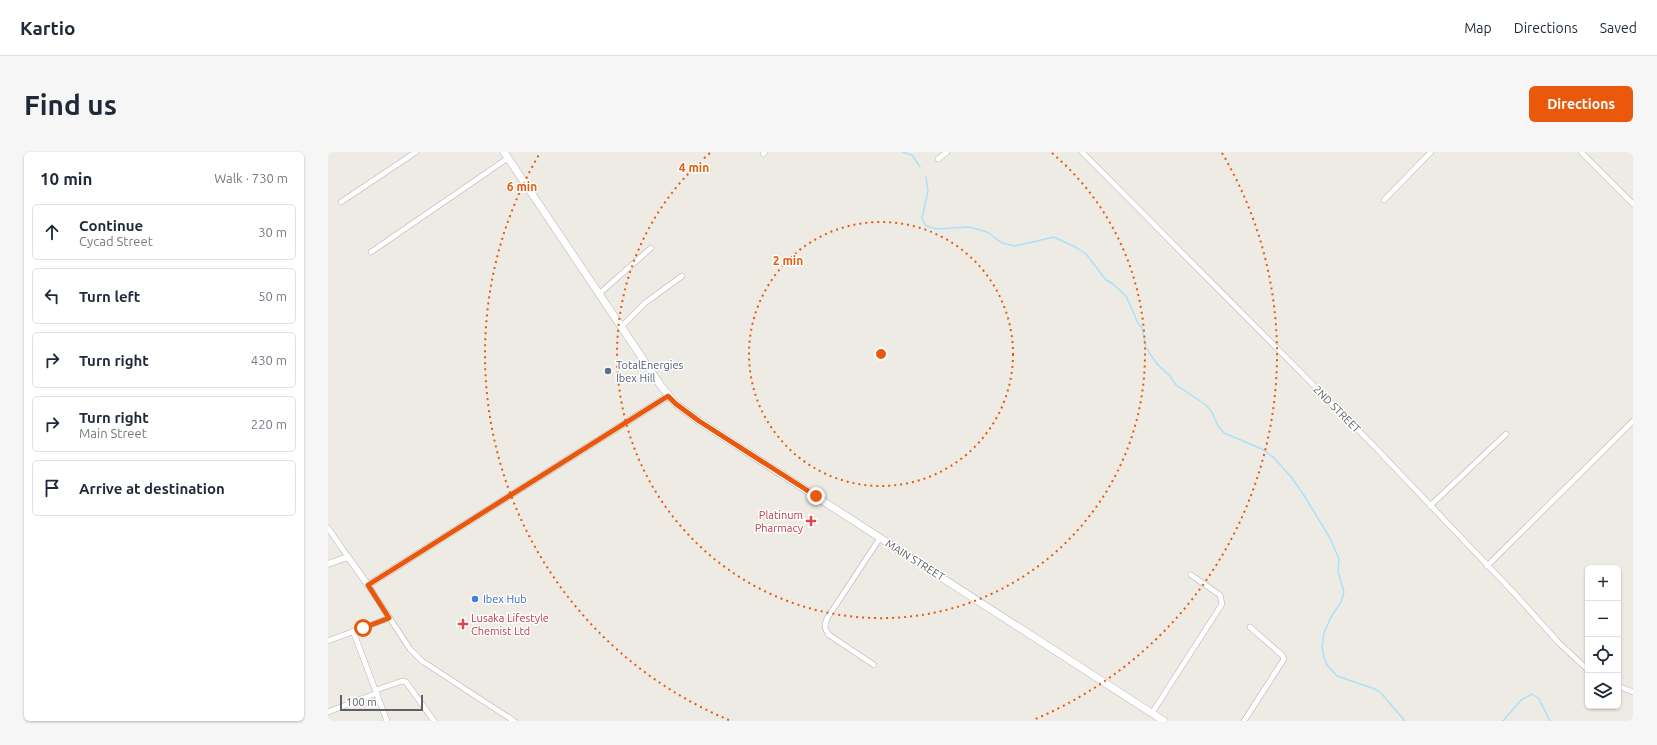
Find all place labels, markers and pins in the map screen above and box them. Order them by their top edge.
centre of rings [874,347,888,361]
place label: TotalEnergies Ibex Hill [616,359,684,384]
marker: TotalEnergies Ibex Hill [603,366,613,376]
place label: Platinum Pharmacy [755,509,804,534]
marker: Platinum Pharmacy [806,516,816,526]
place label: Ibex Hub [483,593,527,605]
marker: Ibex Hub [470,594,480,604]
place label: Lusaka Lifestyle Chemist Ltd [471,612,549,637]
marker: Lusaka Lifestyle Chemist Ltd [458,619,468,629]

